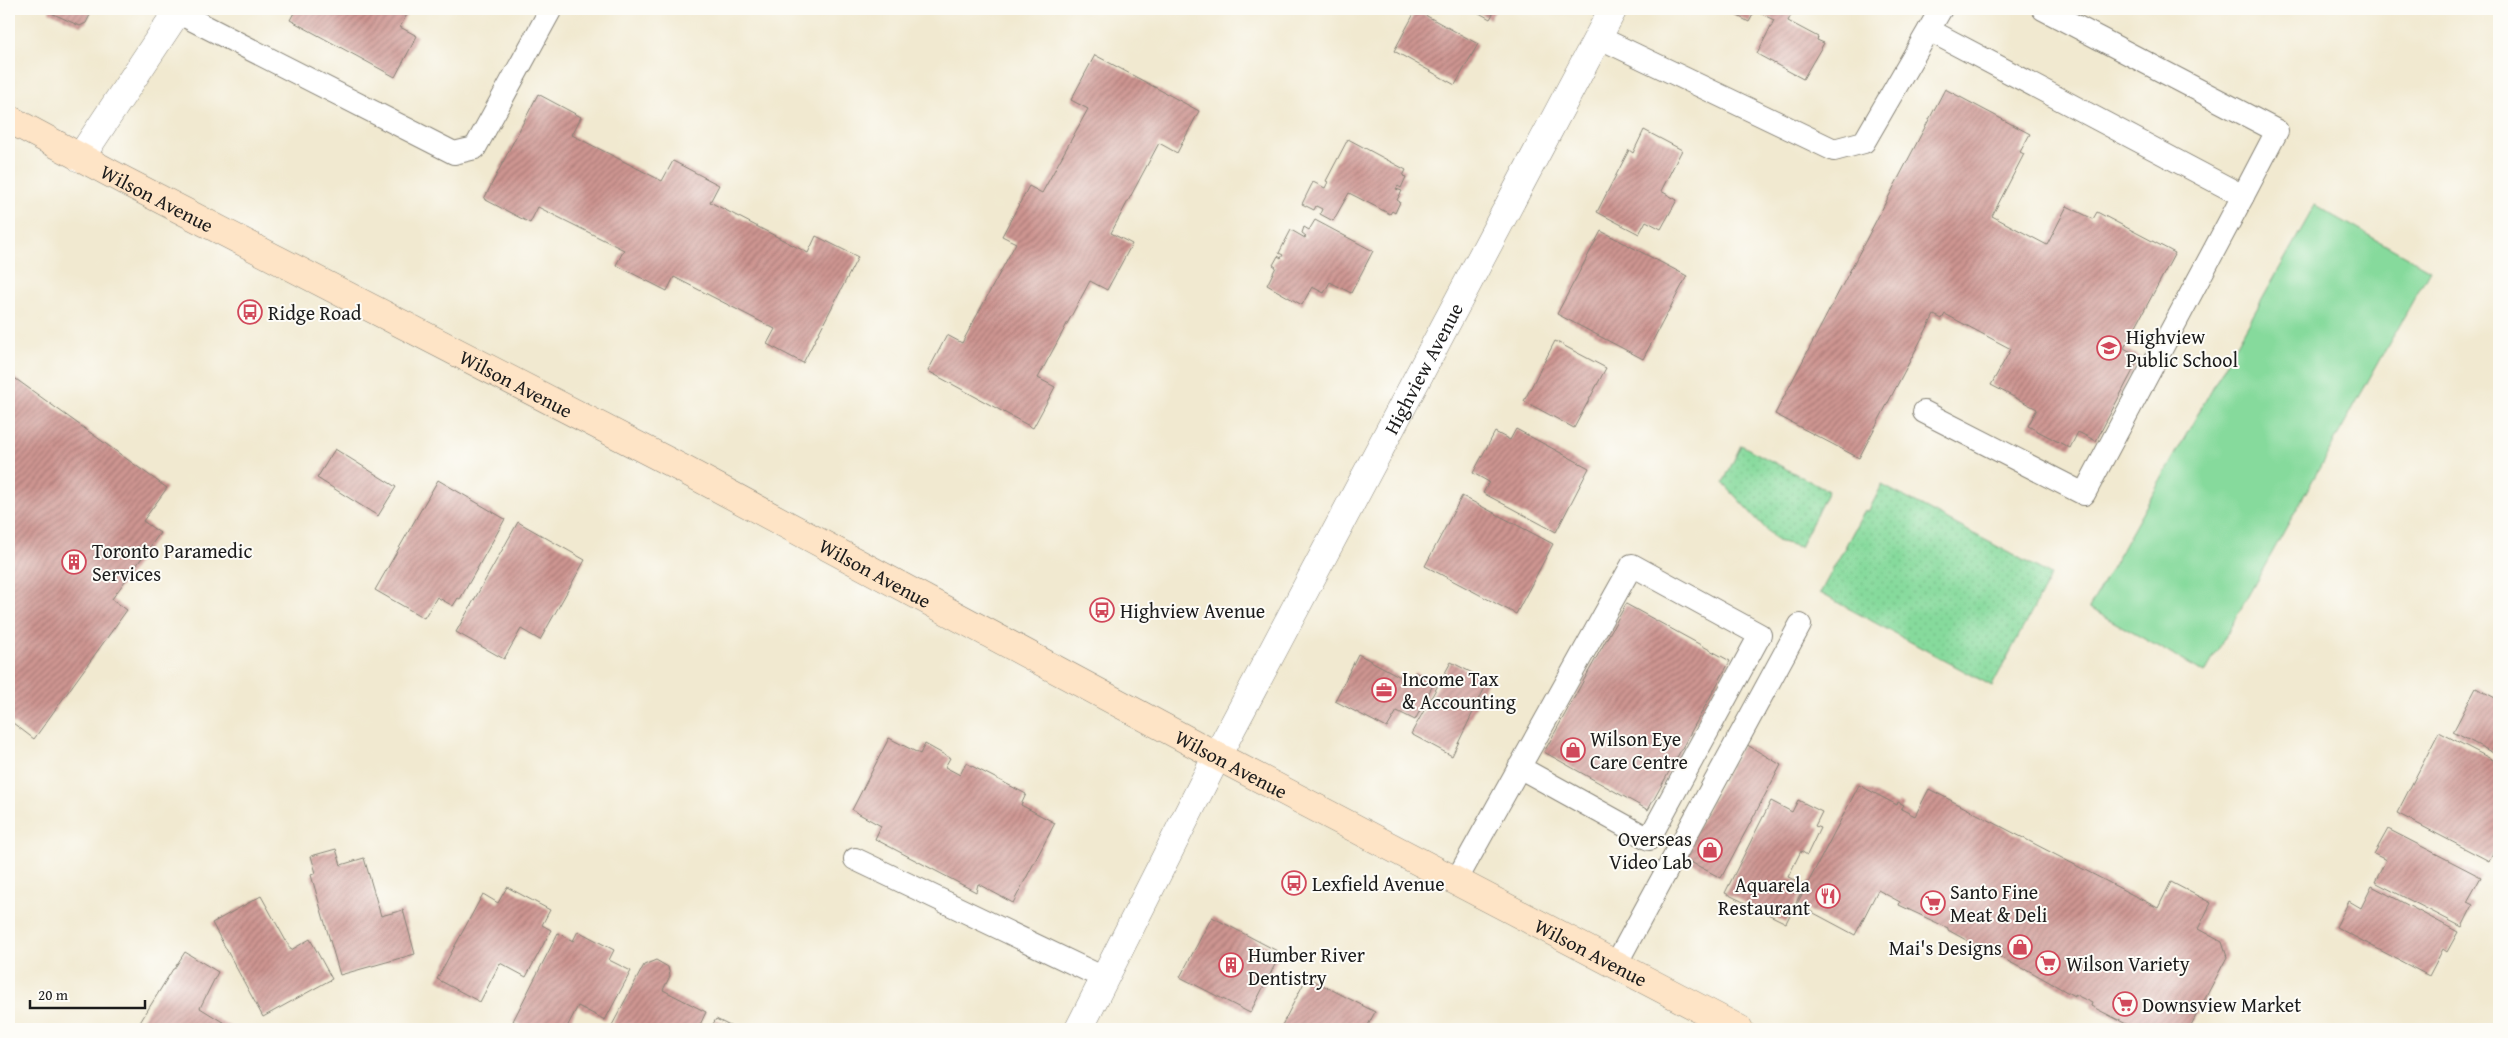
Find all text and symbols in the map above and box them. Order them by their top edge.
street label: Wilson Avenue [96,156,219,239]
street label: Highview Avenue [1376,297,1469,439]
place label: Ridge Road [268,298,362,327]
bus stop icon: Ridge Road [237,299,263,325]
place label: Highview Public School [2126,322,2238,374]
school or university icon: Highview Public School [2096,335,2122,361]
street label: Wilson Avenue [455,342,578,424]
street label: Wilson Avenue [814,530,937,615]
place label: Toronto Paramedic Services [92,536,252,588]
building icon: Toronto Paramedic Services [61,549,87,575]
place label: Highview Avenue [1120,596,1265,625]
bus stop icon: Highview Avenue [1089,597,1115,623]
place label: Income Tax & Accounting [1402,664,1516,716]
office icon: Income Tax & Accounting [1371,677,1397,703]
street label: Wilson Avenue [1170,722,1293,805]
place label: Wilson Eye Care Centre [1590,724,1688,776]
shop icon: Wilson Eye Care Centre [1560,737,1586,763]
place label: Overseas Video Lab [1609,824,1692,876]
shop icon: Overseas Video Lab [1697,837,1723,863]
place label: Lexfield Avenue [1312,869,1445,898]
bus stop icon: Lexfield Avenue [1281,870,1307,896]
place label: Aquarela Restaurant [1718,870,1811,922]
place label: Santo Fine Meat & Deli [1950,877,2048,929]
restaurant icon: Aquarela Restaurant [1815,883,1841,909]
supermarket icon: Santo Fine Meat & Deli [1920,890,1946,916]
street label: Wilson Avenue [1530,910,1653,993]
place label: Mai's Designs [1889,933,2002,962]
shop icon: Mai's Designs [2007,934,2033,960]
place label: Humber River Dentistry [1248,940,1365,992]
place label: Wilson Variety [2066,949,2190,978]
supermarket icon: Wilson Variety [2035,950,2061,976]
building icon: Humber River Dentistry [1218,952,1244,978]
scale bar [30,978,145,1010]
text: 20 m [38,984,69,1005]
place label: Downsview Market [2142,990,2301,1019]
supermarket icon: Downsview Market [2112,991,2138,1017]

